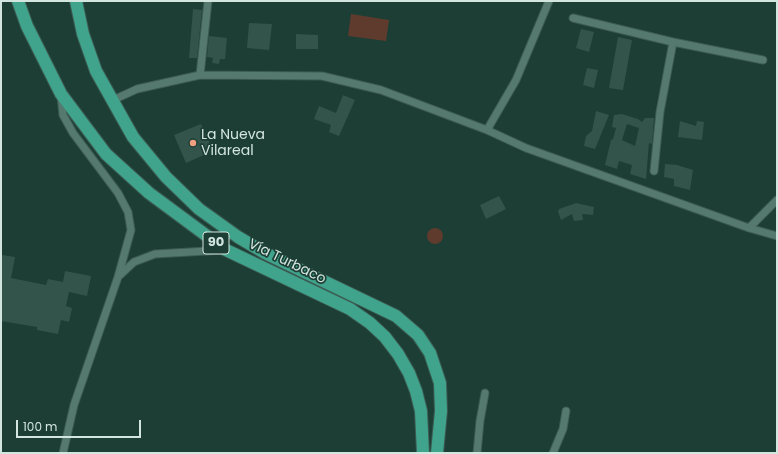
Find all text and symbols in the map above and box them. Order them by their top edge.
place label: La Nueva Vilareal [201,127,265,160]
marker: La Nueva Vilareal [188,138,198,148]
road number: 90 [203,232,229,254]
street label: Vía Turbaco [245,236,329,288]
scale bar [18,412,143,438]
text: 100 m [23,418,57,435]

